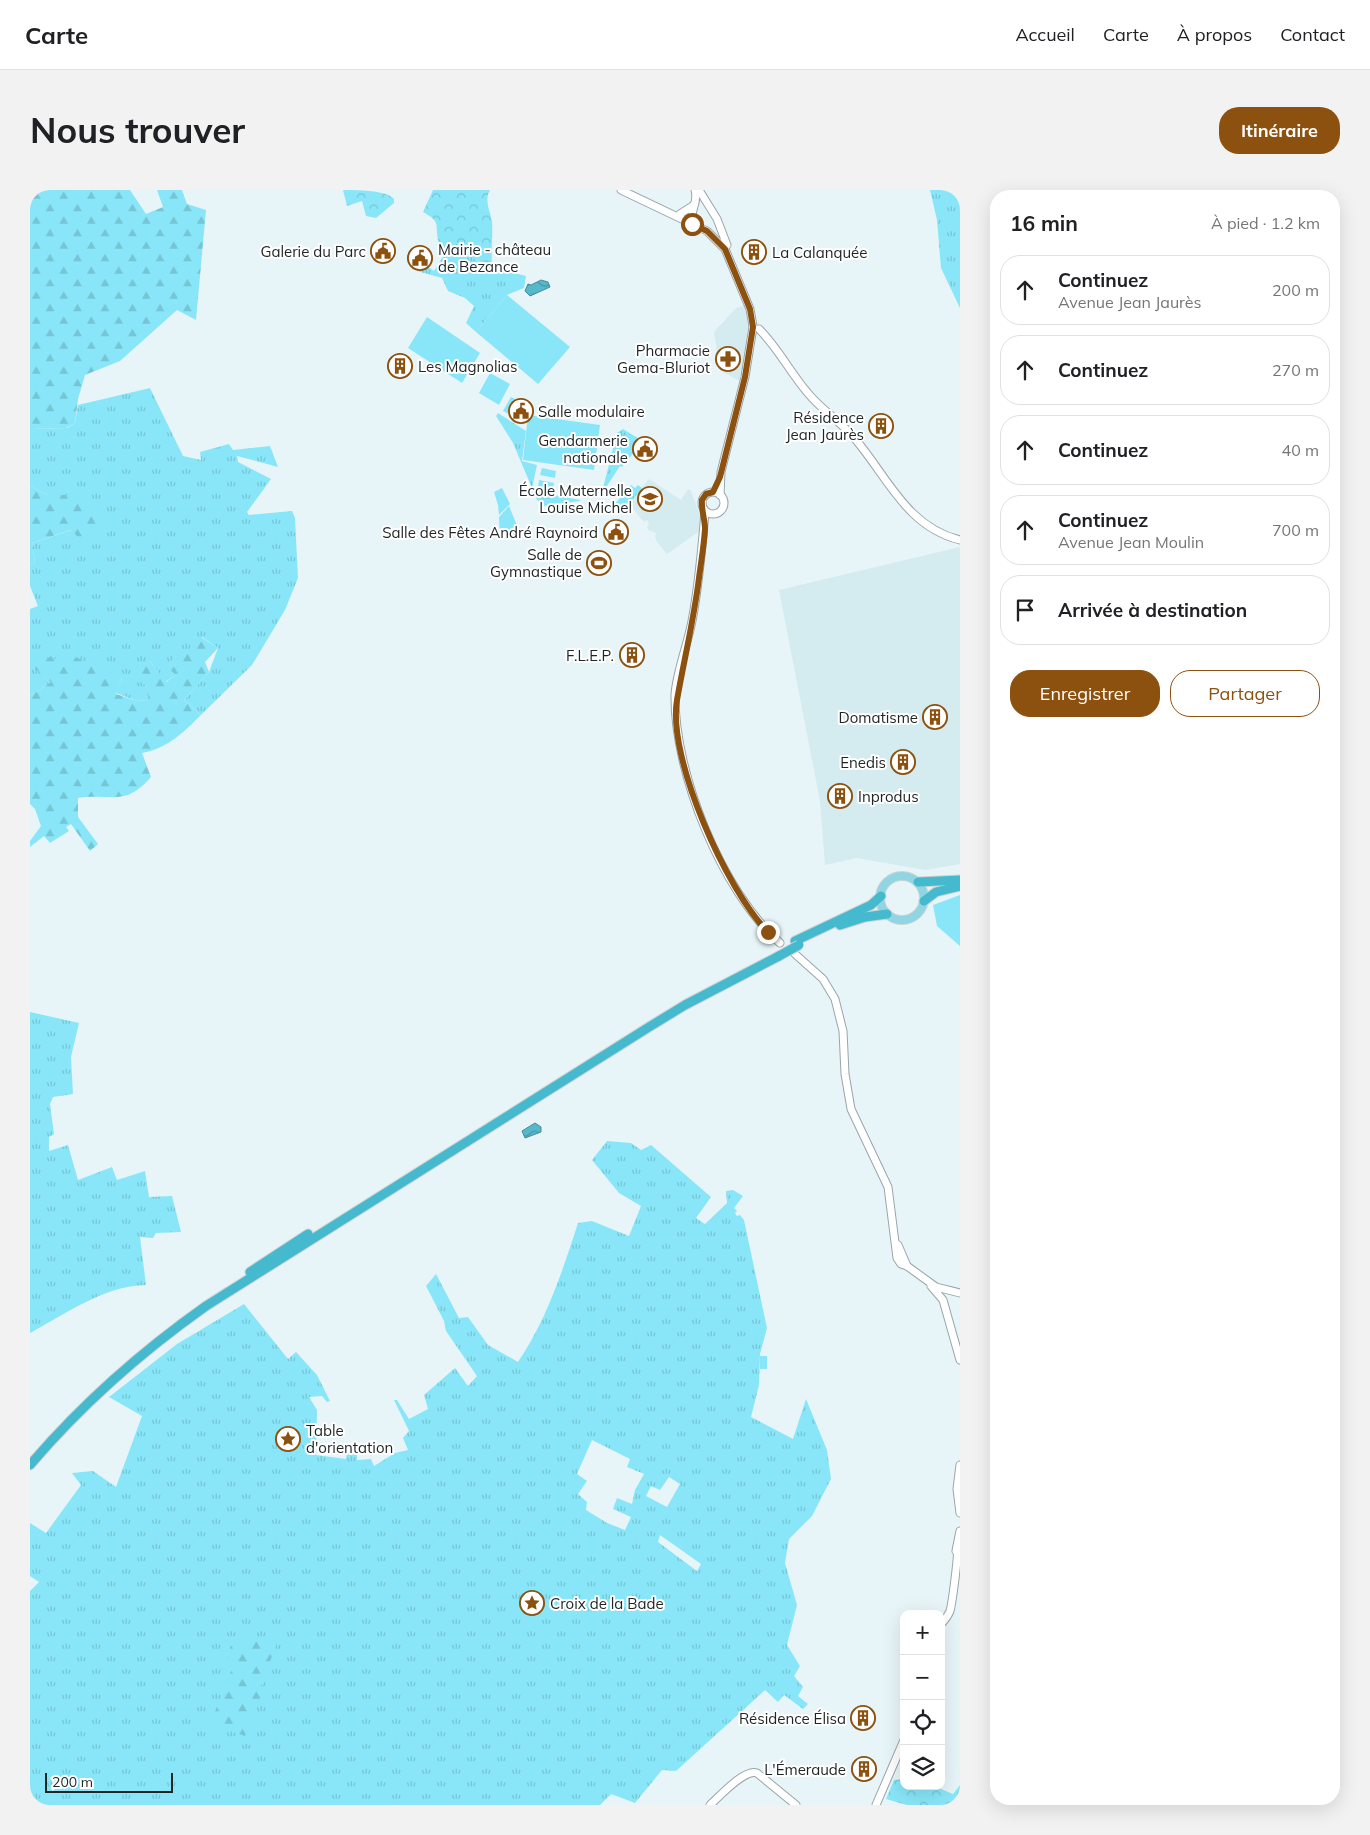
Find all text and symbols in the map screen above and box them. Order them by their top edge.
text: Carte [25,20,88,50]
text: Accueil [1015,23,1075,46]
text: Carte [1103,23,1149,46]
text: À propos [1177,23,1252,46]
text: Contact [1280,23,1345,46]
button: Itinéraire [1219,107,1340,154]
text: Nous trouver [30,108,245,152]
text: 16 min [1010,210,1078,236]
route start [681,213,704,236]
text: À pied · 1.2 km [1211,213,1320,233]
public building icon: Galerie du Parc [370,238,396,264]
building icon: La Calanquée [741,239,767,265]
place label: Mairie - château de Bezance [438,240,551,276]
place label: Galerie du Parc [260,242,366,261]
place label: La Calanquée [772,243,867,262]
public building icon: Mairie - château de Bezance [407,245,433,271]
text: Continuez [1058,268,1148,292]
icon: ahead [1011,276,1039,304]
text: 200 m [1272,280,1319,300]
text: Avenue Jean Jaurès [1058,292,1201,312]
place label: Pharmacie Gema-Bluriot [617,341,710,377]
pharmacy icon: Pharmacie Gema-Bluriot [715,346,741,372]
building icon: Les Magnolias [387,353,413,379]
icon: ahead [1011,356,1039,384]
place label: Les Magnolias [418,357,517,376]
text: Continuez [1058,358,1148,382]
text: 270 m [1272,360,1319,380]
public building icon: Salle modulaire [508,398,534,424]
place label: Salle modulaire [538,402,645,421]
place label: Résidence Jean Jaurès [786,408,864,444]
building icon: Résidence Jean Jaurès [868,413,894,439]
place label: Gendarmerie nationale [538,431,628,467]
public building icon: Gendarmerie nationale [632,436,658,462]
icon: ahead [1011,436,1039,464]
text: Continuez [1058,438,1148,462]
text: 40 m [1282,440,1319,460]
place label: École Maternelle Louise Michel [519,481,632,517]
school or university icon: École Maternelle Louise Michel [637,486,663,512]
text: Continuez [1058,508,1148,532]
icon: ahead [1011,516,1039,544]
public building icon: Salle des Fêtes André Raynoird [603,519,629,545]
text: 700 m [1272,520,1319,540]
place label: Salle des Fêtes André Raynoird [382,523,598,542]
text: Avenue Jean Moulin [1058,532,1204,552]
place label: Salle de Gymnastique [490,545,582,581]
sports icon: Salle de Gymnastique [586,550,612,576]
icon: arrive [1011,596,1039,624]
text: Arrivée à destination [1058,598,1247,622]
building icon: F.L.E.P. [619,642,645,668]
place label: F.L.E.P. [566,646,614,665]
button: Enregistrer [1010,670,1160,717]
button: Partager [1170,670,1320,717]
building icon: Domatisme [922,704,948,730]
place label: Domatisme [838,708,918,727]
building icon: Enedis [890,749,916,775]
place label: Enedis [840,753,886,772]
building icon: Inprodus [827,783,853,809]
place label: Inprodus [858,787,919,806]
route end [757,921,780,944]
place label: Table d'orientation [306,1421,393,1457]
place icon: Table d'orientation [275,1426,301,1452]
place icon: Croix de la Bade [519,1590,545,1616]
place label: Croix de la Bade [550,1594,664,1613]
map controls [900,1610,945,1790]
button: + [900,1610,945,1655]
button: − [900,1655,945,1700]
button: locate [900,1700,945,1745]
building icon: Résidence Élisa [850,1705,876,1731]
place label: Résidence Élisa [739,1709,846,1728]
button: layers [900,1745,945,1790]
building icon: L'Émeraude [851,1756,877,1782]
place label: L'Émeraude [764,1760,846,1779]
scale bar [45,1770,172,1793]
text: 200 m [52,1773,93,1791]

